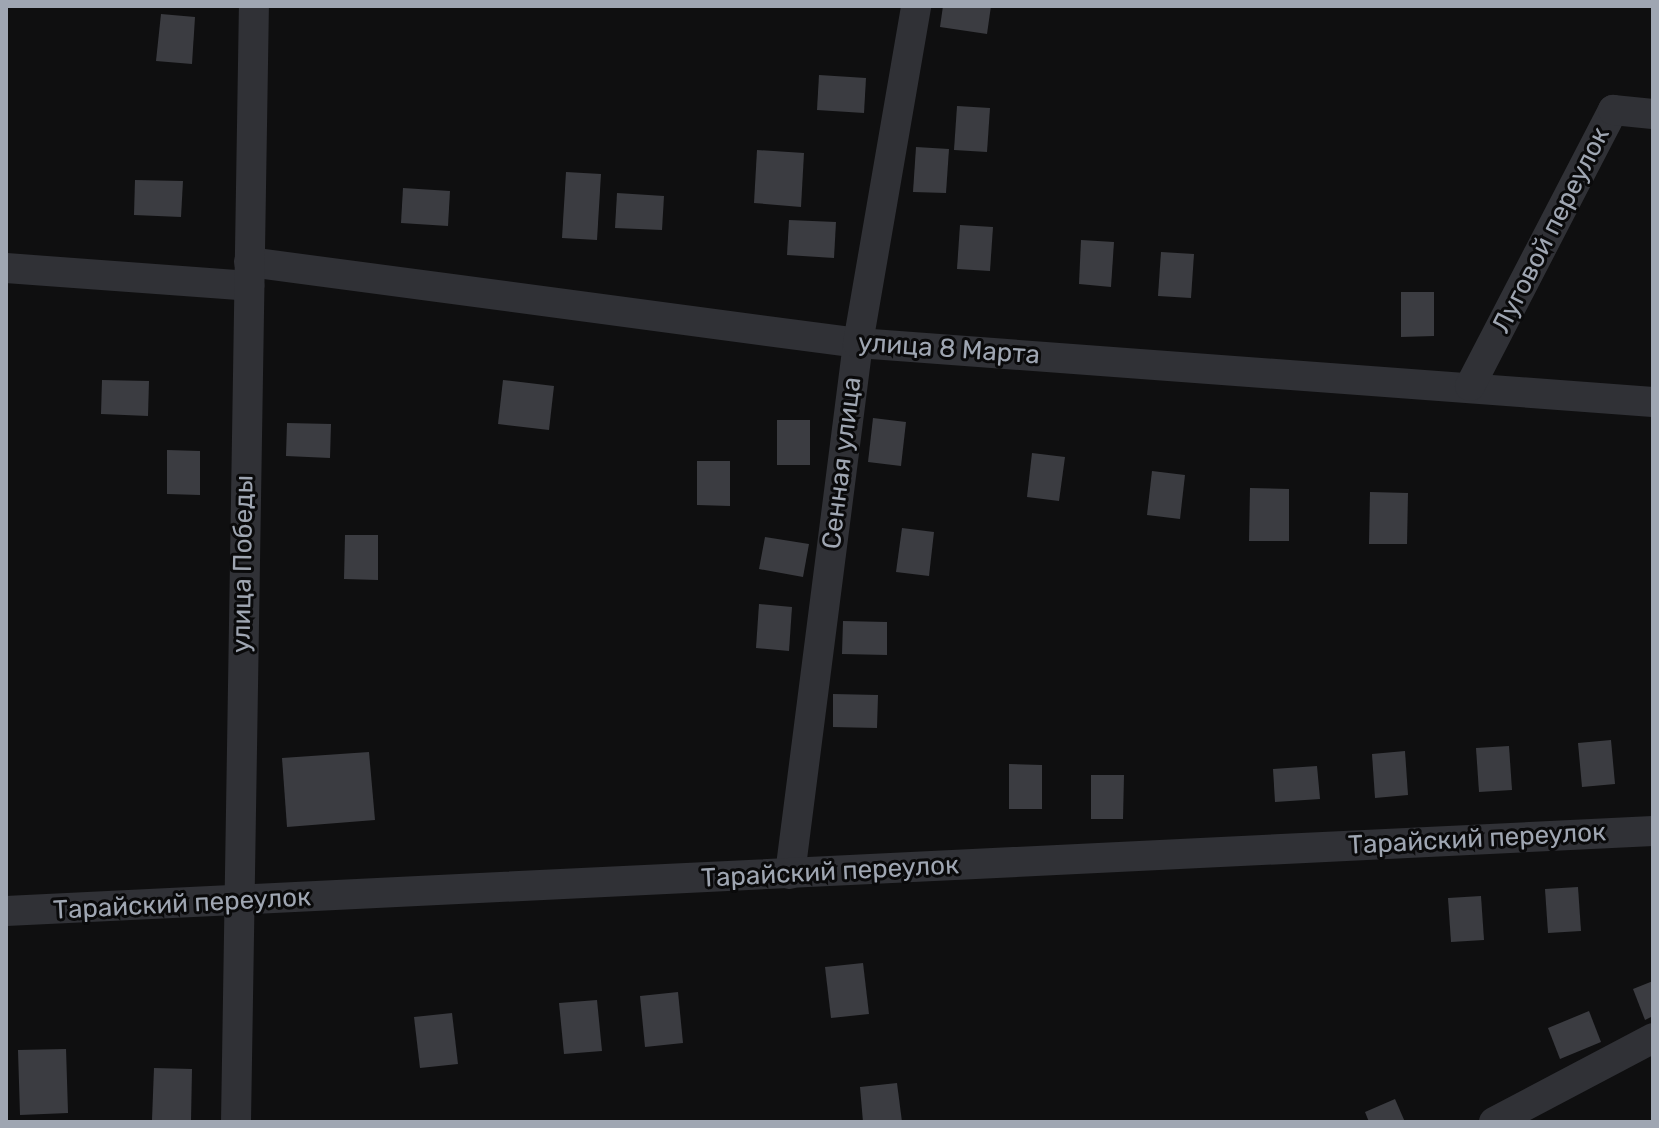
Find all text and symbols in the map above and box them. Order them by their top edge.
street label: Луговой переулок [1486,122,1616,338]
street label: улица 8 Марта [857,327,1041,371]
street label: Сенная улица [816,375,868,551]
street label: улица Победы [226,475,260,653]
street label: Тарайский переулок [1347,817,1607,861]
street label: Тарайский переулок [700,850,960,894]
street label: Тарайский переулок [52,882,312,926]

